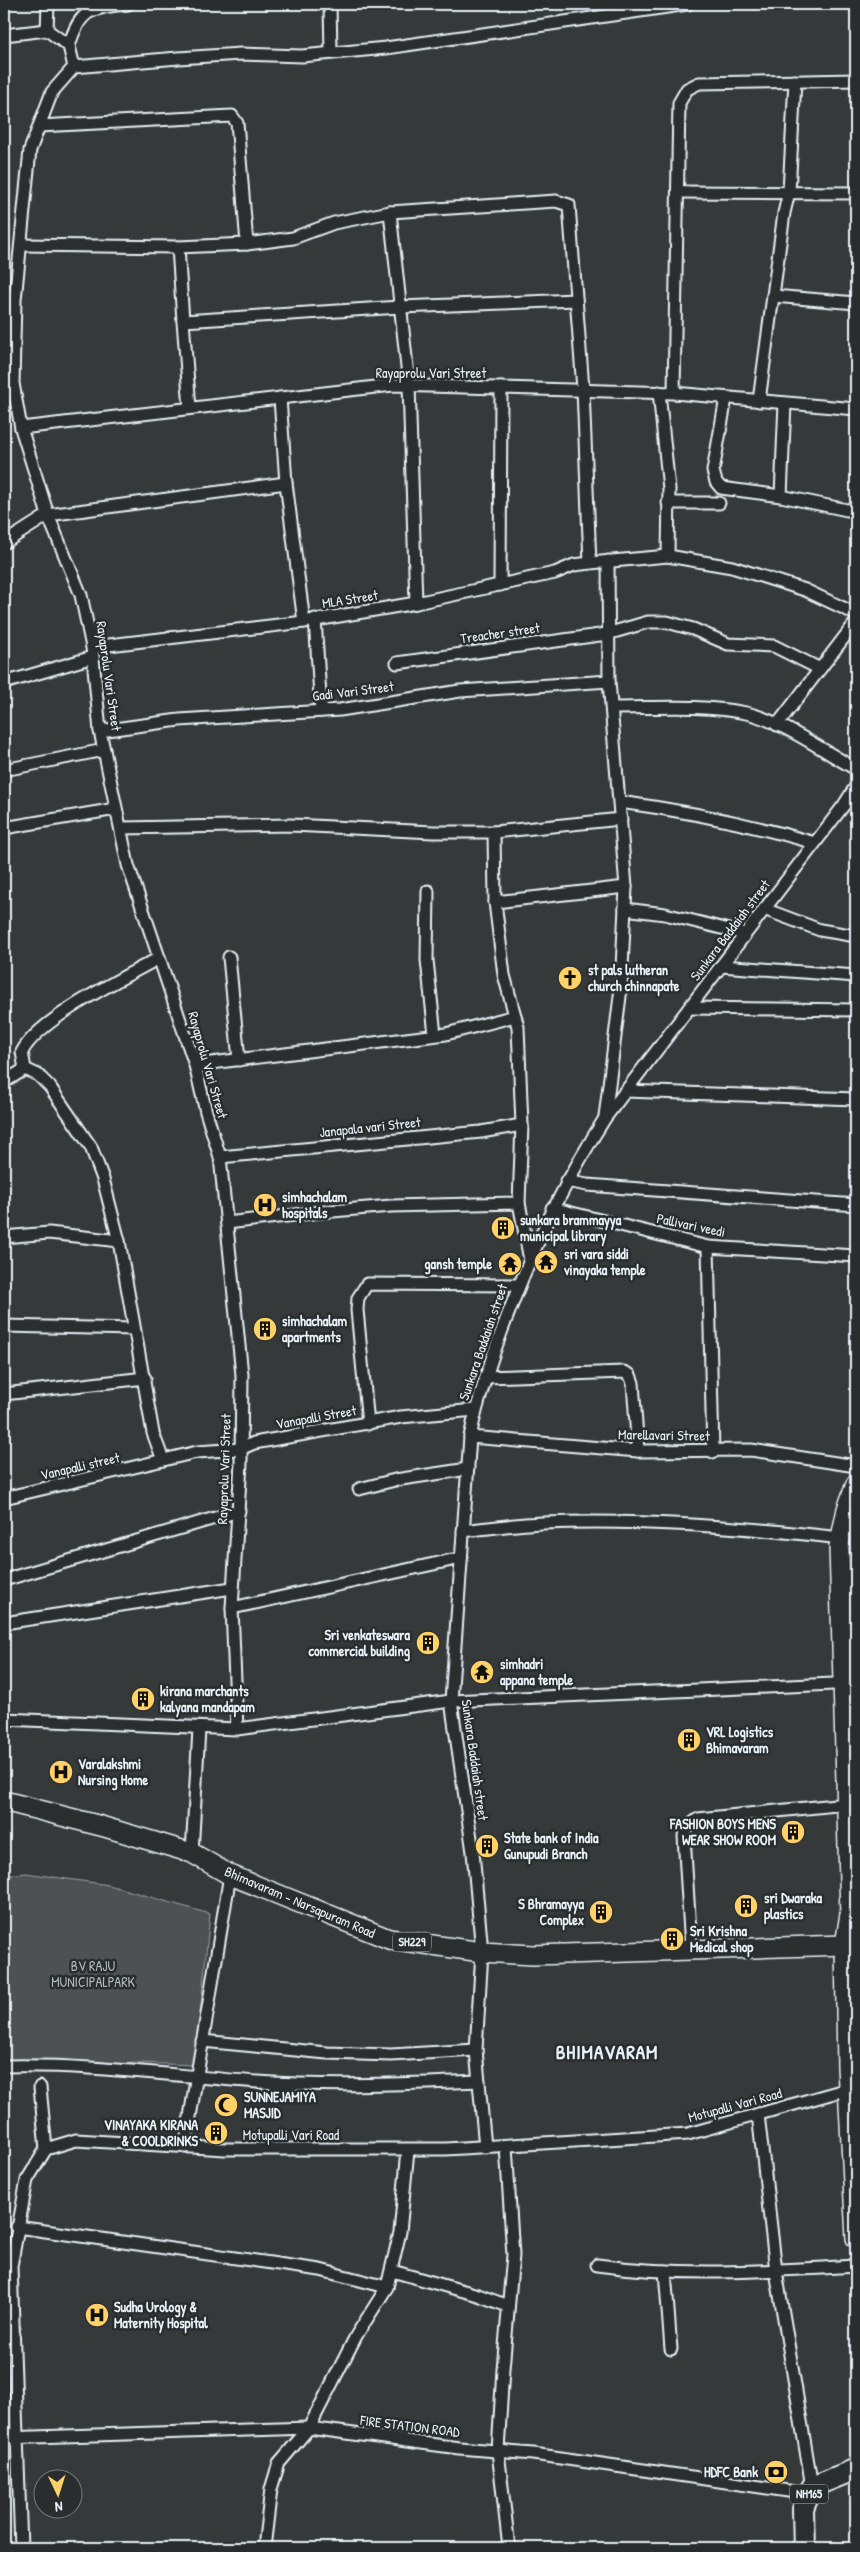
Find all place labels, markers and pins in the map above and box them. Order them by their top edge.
place label: st pals lutheran church chinnapate [588,960,680,997]
church icon: st pals lutheran church chinnapate [557,965,583,991]
place label: simhachalam hospitals [282,1187,347,1224]
hospital icon: simhachalam hospitals [252,1192,278,1218]
place label: sunkara brammayya municipal library [520,1210,622,1247]
building icon: sunkara brammayya municipal library [490,1215,516,1241]
place label: sri vara siddi vinayaka temple [563,1244,646,1281]
temple icon: sri vara siddi vinayaka temple [533,1249,559,1275]
temple icon: gansh temple [497,1251,523,1277]
place label: gansh temple [424,1254,492,1275]
place label: simhachalam apartments [282,1311,347,1348]
building icon: simhachalam apartments [252,1316,278,1342]
place label: Sri venkateswara commercial building [309,1625,410,1662]
building icon: Sri venkateswara commercial building [415,1630,441,1656]
place label: simhadri appana temple [500,1654,574,1691]
temple icon: simhadri appana temple [469,1659,495,1685]
place label: kirana marchants kalyana mandapam [160,1681,255,1718]
building icon: kirana marchants kalyana mandapam [130,1686,156,1712]
place label: VRL Logistics Bhimavaram [706,1722,774,1757]
building icon: VRL Logistics Bhimavaram [676,1727,702,1753]
place label: Varalakshmi Nursing Home [78,1754,148,1791]
hospital icon: Varalakshmi Nursing Home [48,1759,74,1785]
place label: FASHION BOYS MENS WEAR SHOW ROOM [669,1814,777,1849]
building icon: FASHION BOYS MENS WEAR SHOW ROOM [780,1819,806,1845]
place label: State bank of India Gunupudi Branch [504,1828,599,1865]
building icon: State bank of India Gunupudi Branch [474,1833,500,1859]
place label: sri Dwaraka plastics [764,1888,822,1925]
building icon: sri Dwaraka plastics [733,1893,759,1919]
place label: S Bhramayya Complex [518,1894,585,1931]
building icon: S Bhramayya Complex [588,1899,614,1925]
place label: Sri Krishna Medical shop [690,1921,754,1958]
building icon: Sri Krishna Medical shop [659,1926,685,1952]
place label: SUNNEJAMIYA MASJID [244,2087,316,2122]
mosque icon: SUNNEJAMIYA MASJID [213,2092,239,2118]
place label: VINAYAKA KIRANA & COOLDRINKS [104,2115,199,2150]
building icon: VINAYAKA KIRANA & COOLDRINKS [203,2120,229,2146]
place label: Sudha Urology & Maternity Hospital [114,2297,208,2334]
hospital icon: Sudha Urology & Maternity Hospital [84,2302,110,2328]
bank icon: HDFC Bank [763,2459,789,2485]
place label: HDFC Bank [704,2462,758,2481]

